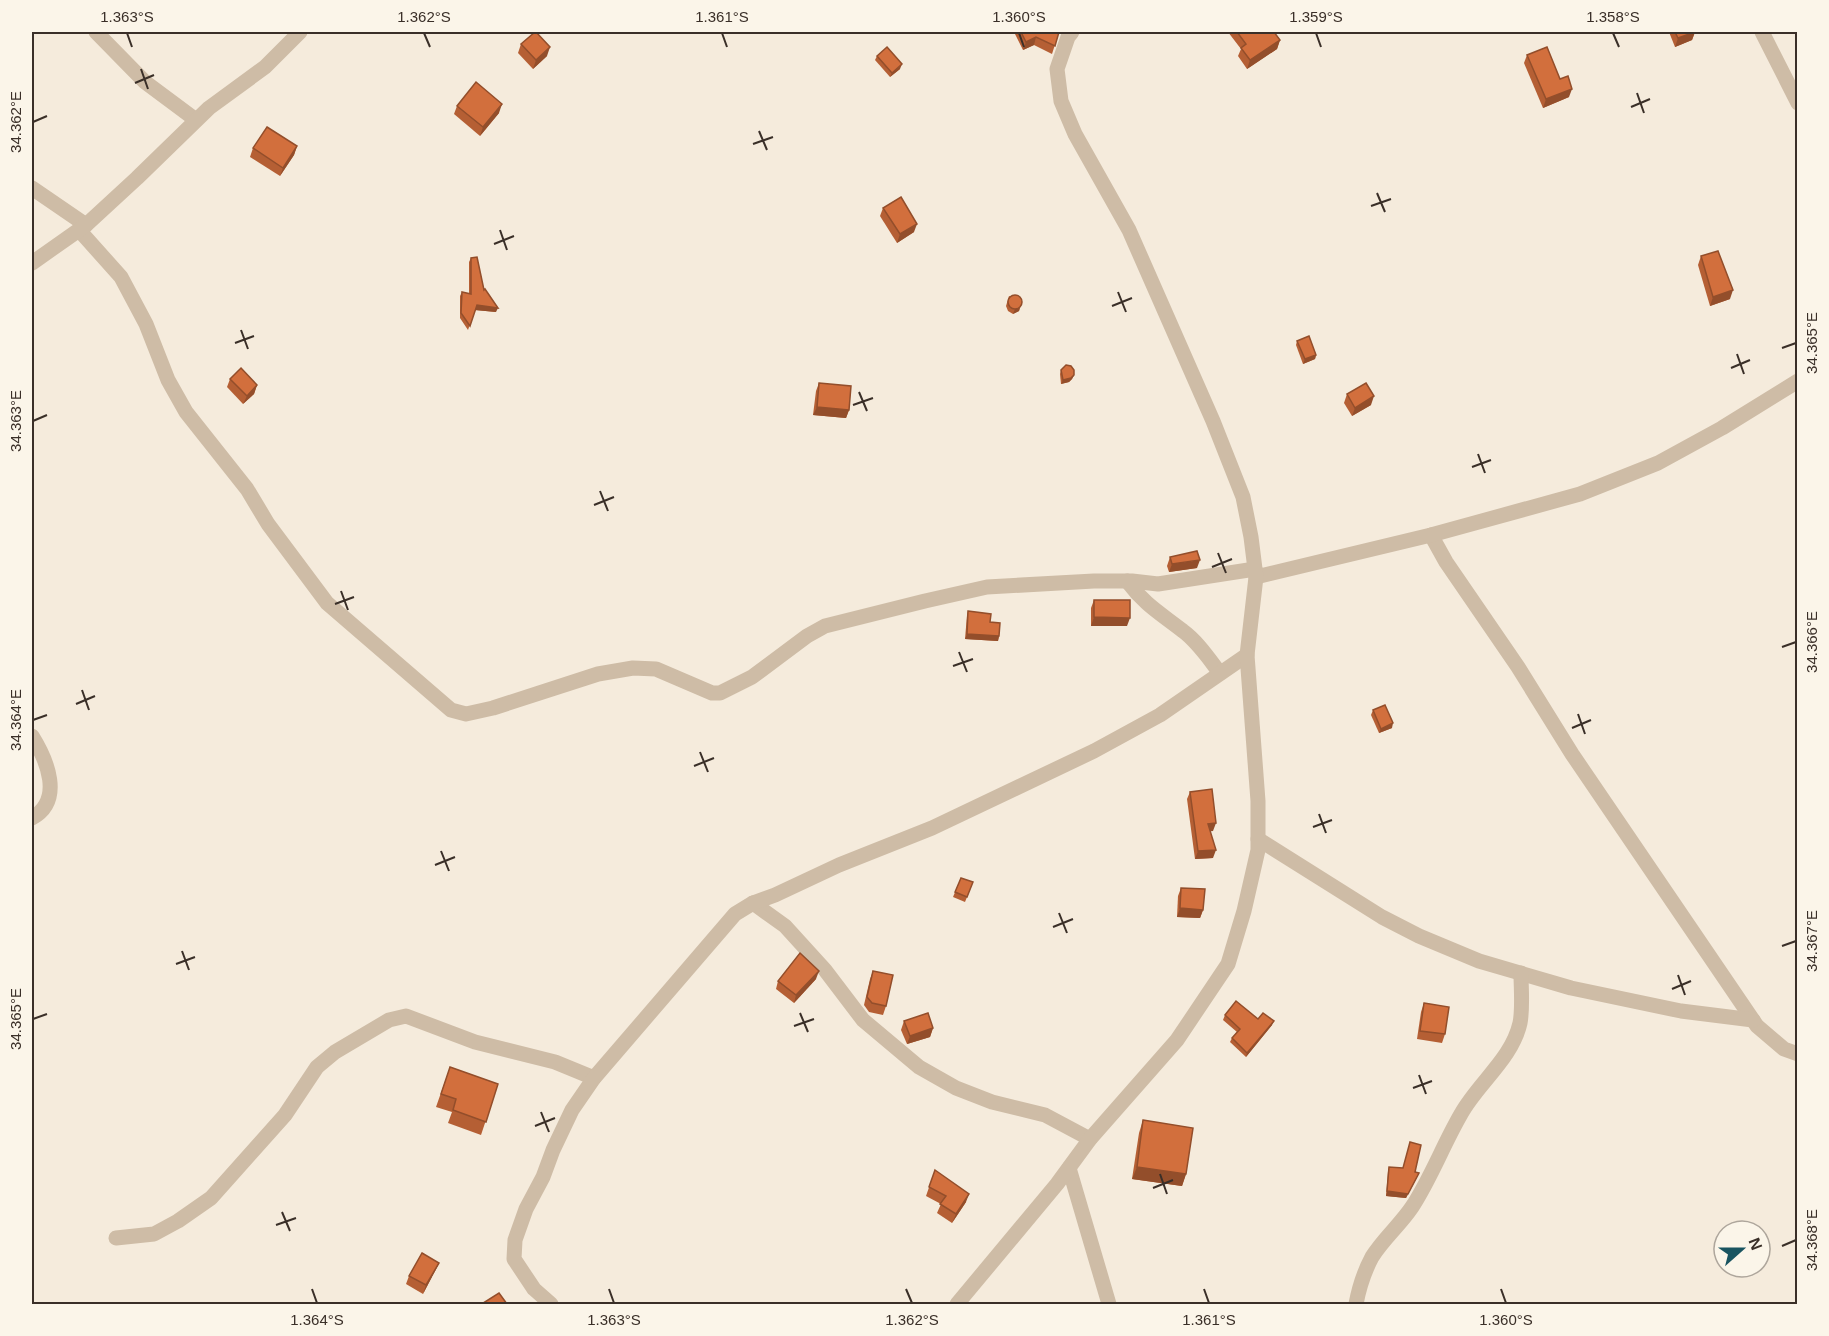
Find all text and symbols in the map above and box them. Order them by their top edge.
text: 1.363°S [100,8,154,25]
text: 1.362°S [397,8,451,25]
text: 1.361°S [695,8,749,25]
text: 1.360°S [992,8,1046,25]
text: 1.359°S [1289,8,1343,25]
text: 1.358°S [1586,8,1640,25]
text: 34.362°E [7,91,24,153]
text: 34.365°E [1803,312,1820,374]
text: 34.363°E [7,390,24,452]
text: 34.366°E [1803,611,1820,673]
text: 34.364°E [7,689,24,751]
text: 34.367°E [1803,910,1820,972]
text: 34.365°E [7,988,24,1050]
text: 34.368°E [1803,1209,1820,1271]
north arrow [1712,1219,1772,1279]
text: N [1746,1235,1766,1252]
text: 1.364°S [290,1311,344,1328]
text: 1.363°S [587,1311,641,1328]
text: 1.362°S [885,1311,939,1328]
text: 1.361°S [1182,1311,1236,1328]
text: 1.360°S [1479,1311,1533,1328]

